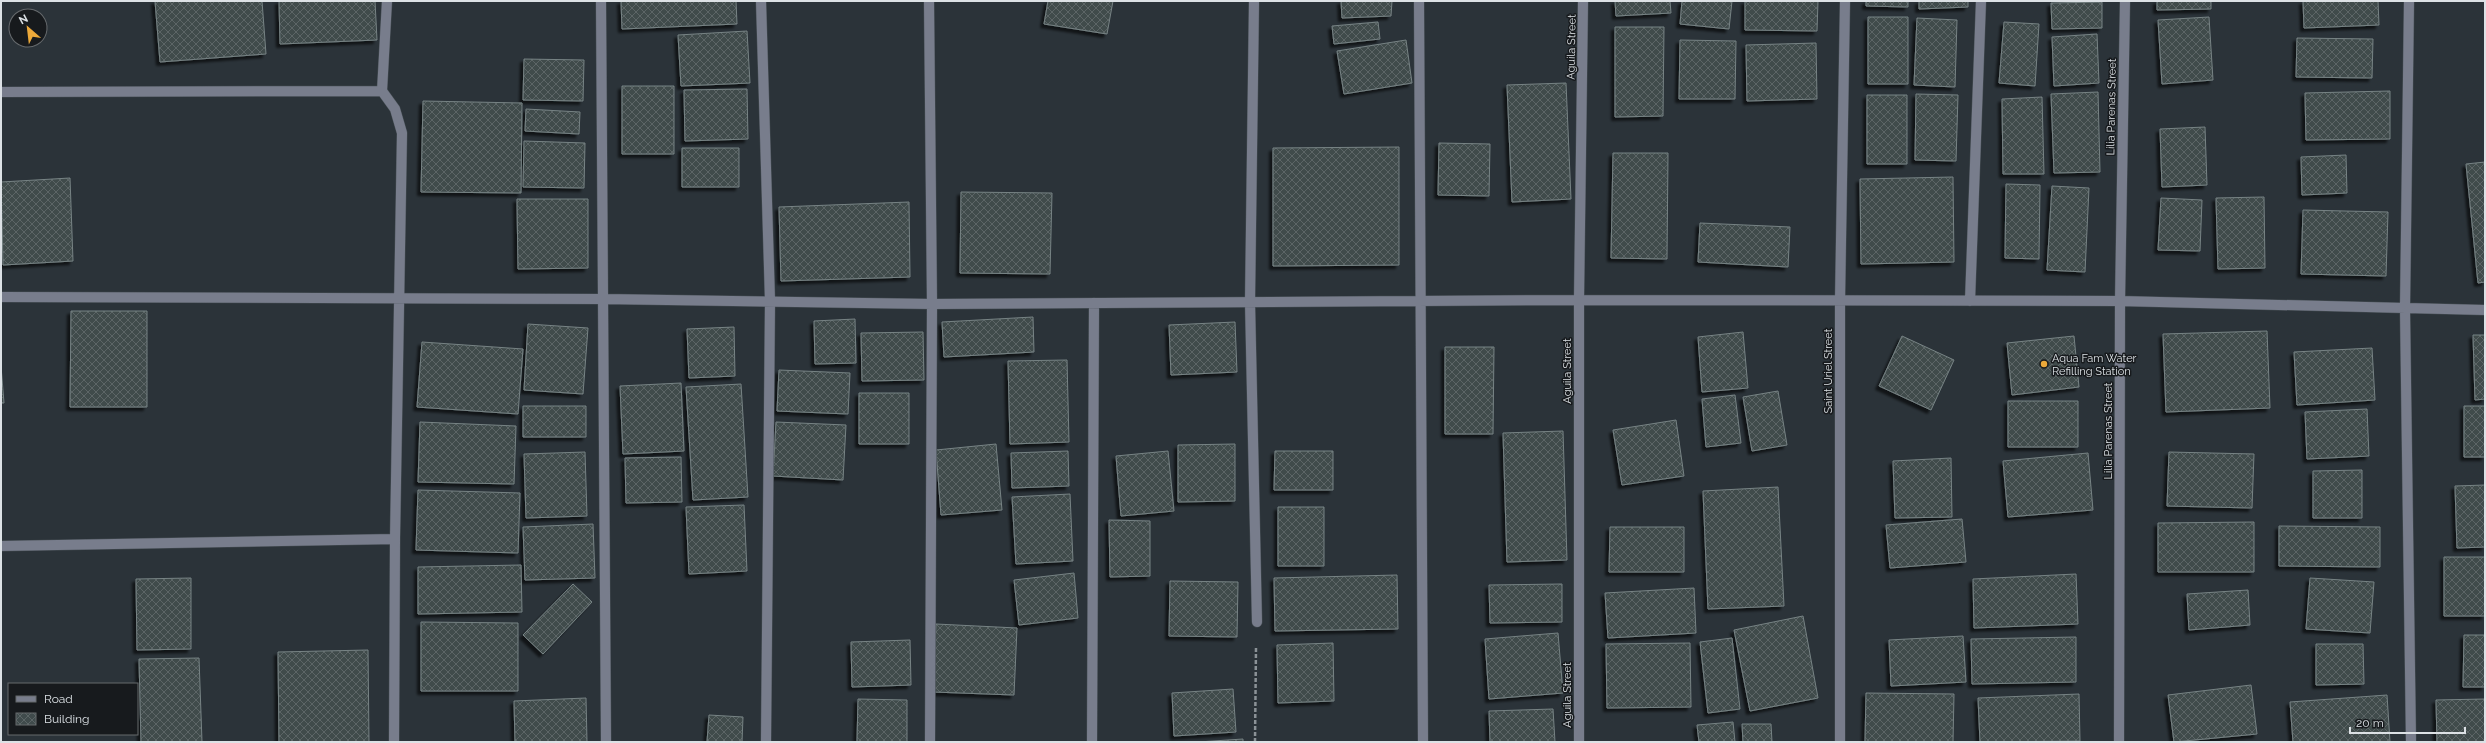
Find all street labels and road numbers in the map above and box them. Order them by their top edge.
street label: Aguila Street [1564,14,1579,80]
street label: Lilia Parenas Street [2104,58,2119,156]
street label: Saint Uriel Street [1822,328,1835,413]
street label: Aguila Street [1561,338,1574,404]
street label: Lilia Parenas Street [2102,382,2115,479]
street label: Aguila Street [1561,662,1574,728]

